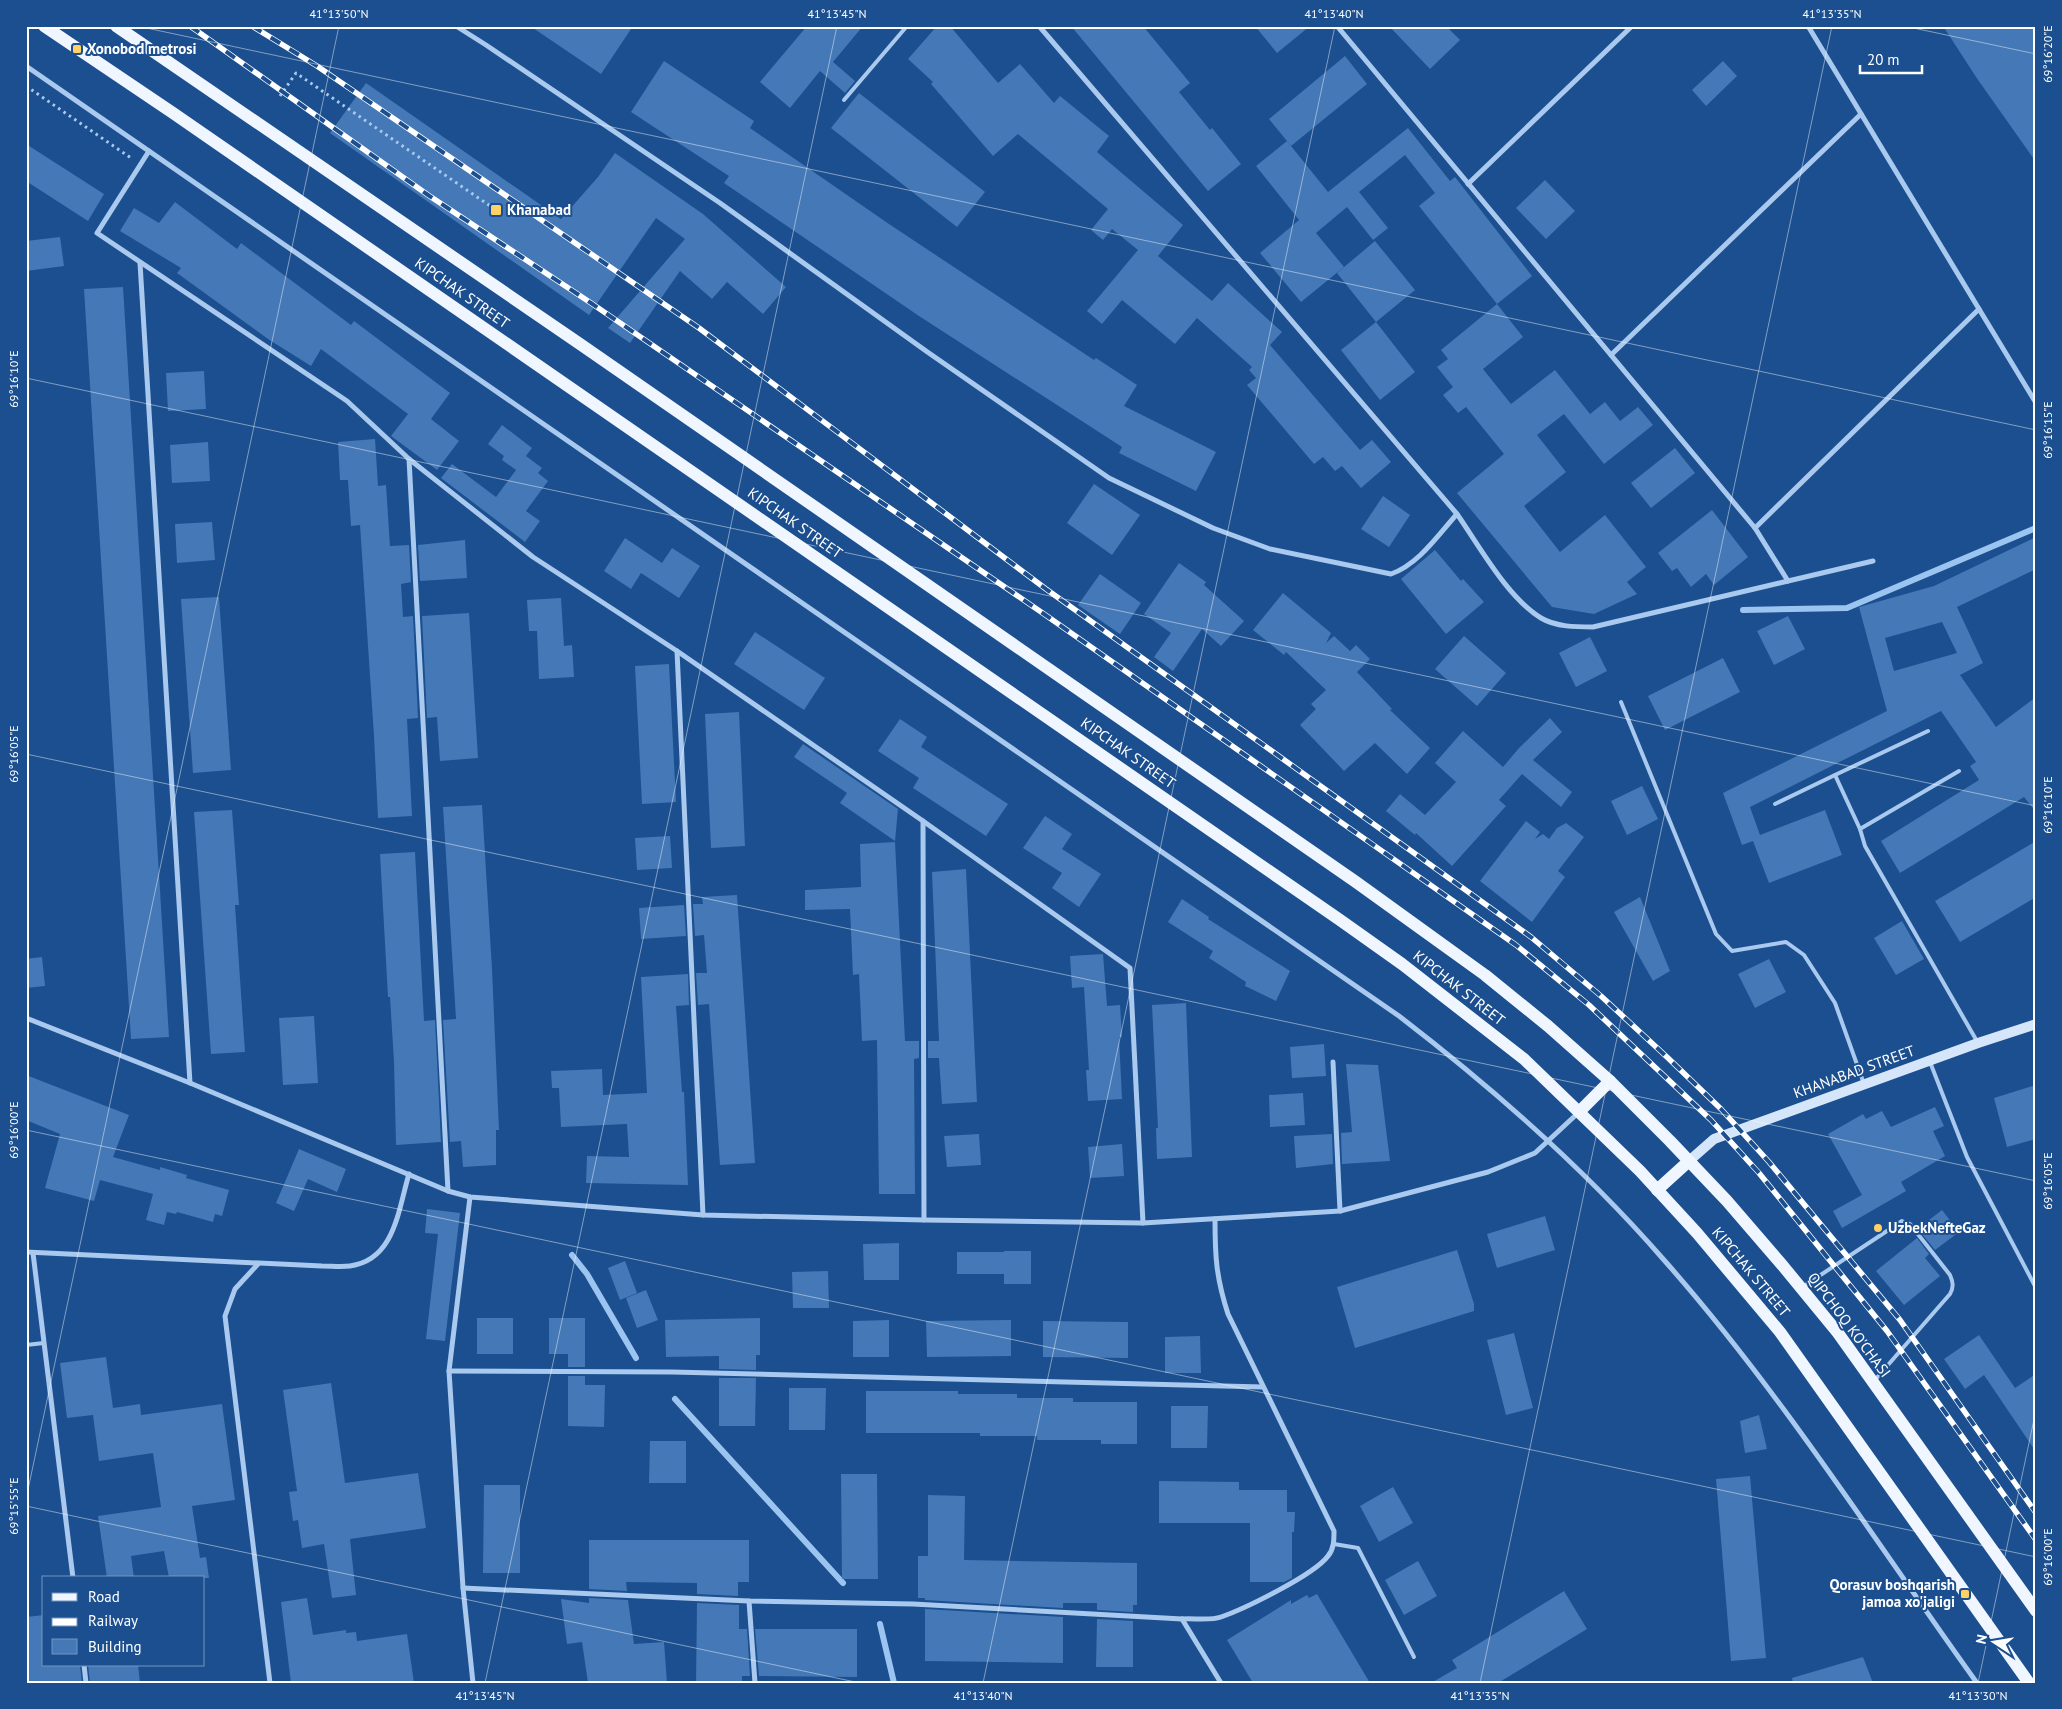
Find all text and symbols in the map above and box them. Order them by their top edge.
text: 41°13'50"N [309,6,369,21]
text: 41°13'45"N [807,6,867,21]
text: 41°13'40"N [1304,6,1364,21]
text: 41°13'35"N [1802,6,1862,21]
text: 69°16'20"E [2040,25,2055,83]
place label: Xonobod metrosi [87,39,197,58]
scale bar [1860,42,1922,74]
marker: Xonobod metrosi [71,43,83,55]
text: 20 m [1867,50,1900,69]
place label: Khanabad [507,200,571,219]
marker: Khanabad [489,203,503,217]
street label: KIPCHAK STREET [411,253,514,333]
text: 69°16'10"E [6,350,21,408]
text: 69°16'15"E [2040,401,2055,459]
street label: KIPCHAK STREET [744,483,847,563]
street label: KIPCHAK STREET [1077,713,1180,793]
text: 69°16'05"E [6,725,21,783]
text: 69°16'10"E [2040,776,2055,834]
street label: KIPCHAK STREET [1410,946,1510,1030]
street label: KHANABAD STREET [1791,1041,1918,1102]
text: 69°16'00"E [6,1101,21,1159]
text: 69°16'05"E [2040,1152,2055,1210]
place label: UzbekNefteGaz [1888,1218,1986,1237]
marker: UzbekNefteGaz [1872,1222,1884,1234]
street label: KIPCHAK STREET [1708,1223,1795,1321]
street label: QIPCHOQ KO'CHASI [1804,1268,1895,1381]
text: 69°15'55"E [6,1477,21,1535]
text: 69°16'00"E [2040,1528,2055,1586]
place label: Qorasuv boshqarish jamoa xo'jaligi [1829,1575,1955,1611]
legend [42,1576,205,1666]
text: Road [88,1587,120,1606]
marker: Qorasuv boshqarish jamoa xo'jaligi [1959,1588,1971,1600]
text: Railway [88,1611,138,1630]
north arrow [1970,1616,2020,1666]
text: N [1972,1633,1991,1646]
text: Building [88,1637,142,1656]
text: 41°13'45"N [455,1688,515,1703]
text: 41°13'40"N [953,1688,1013,1703]
text: 41°13'35"N [1450,1688,1510,1703]
text: 41°13'30"N [1948,1688,2008,1703]

